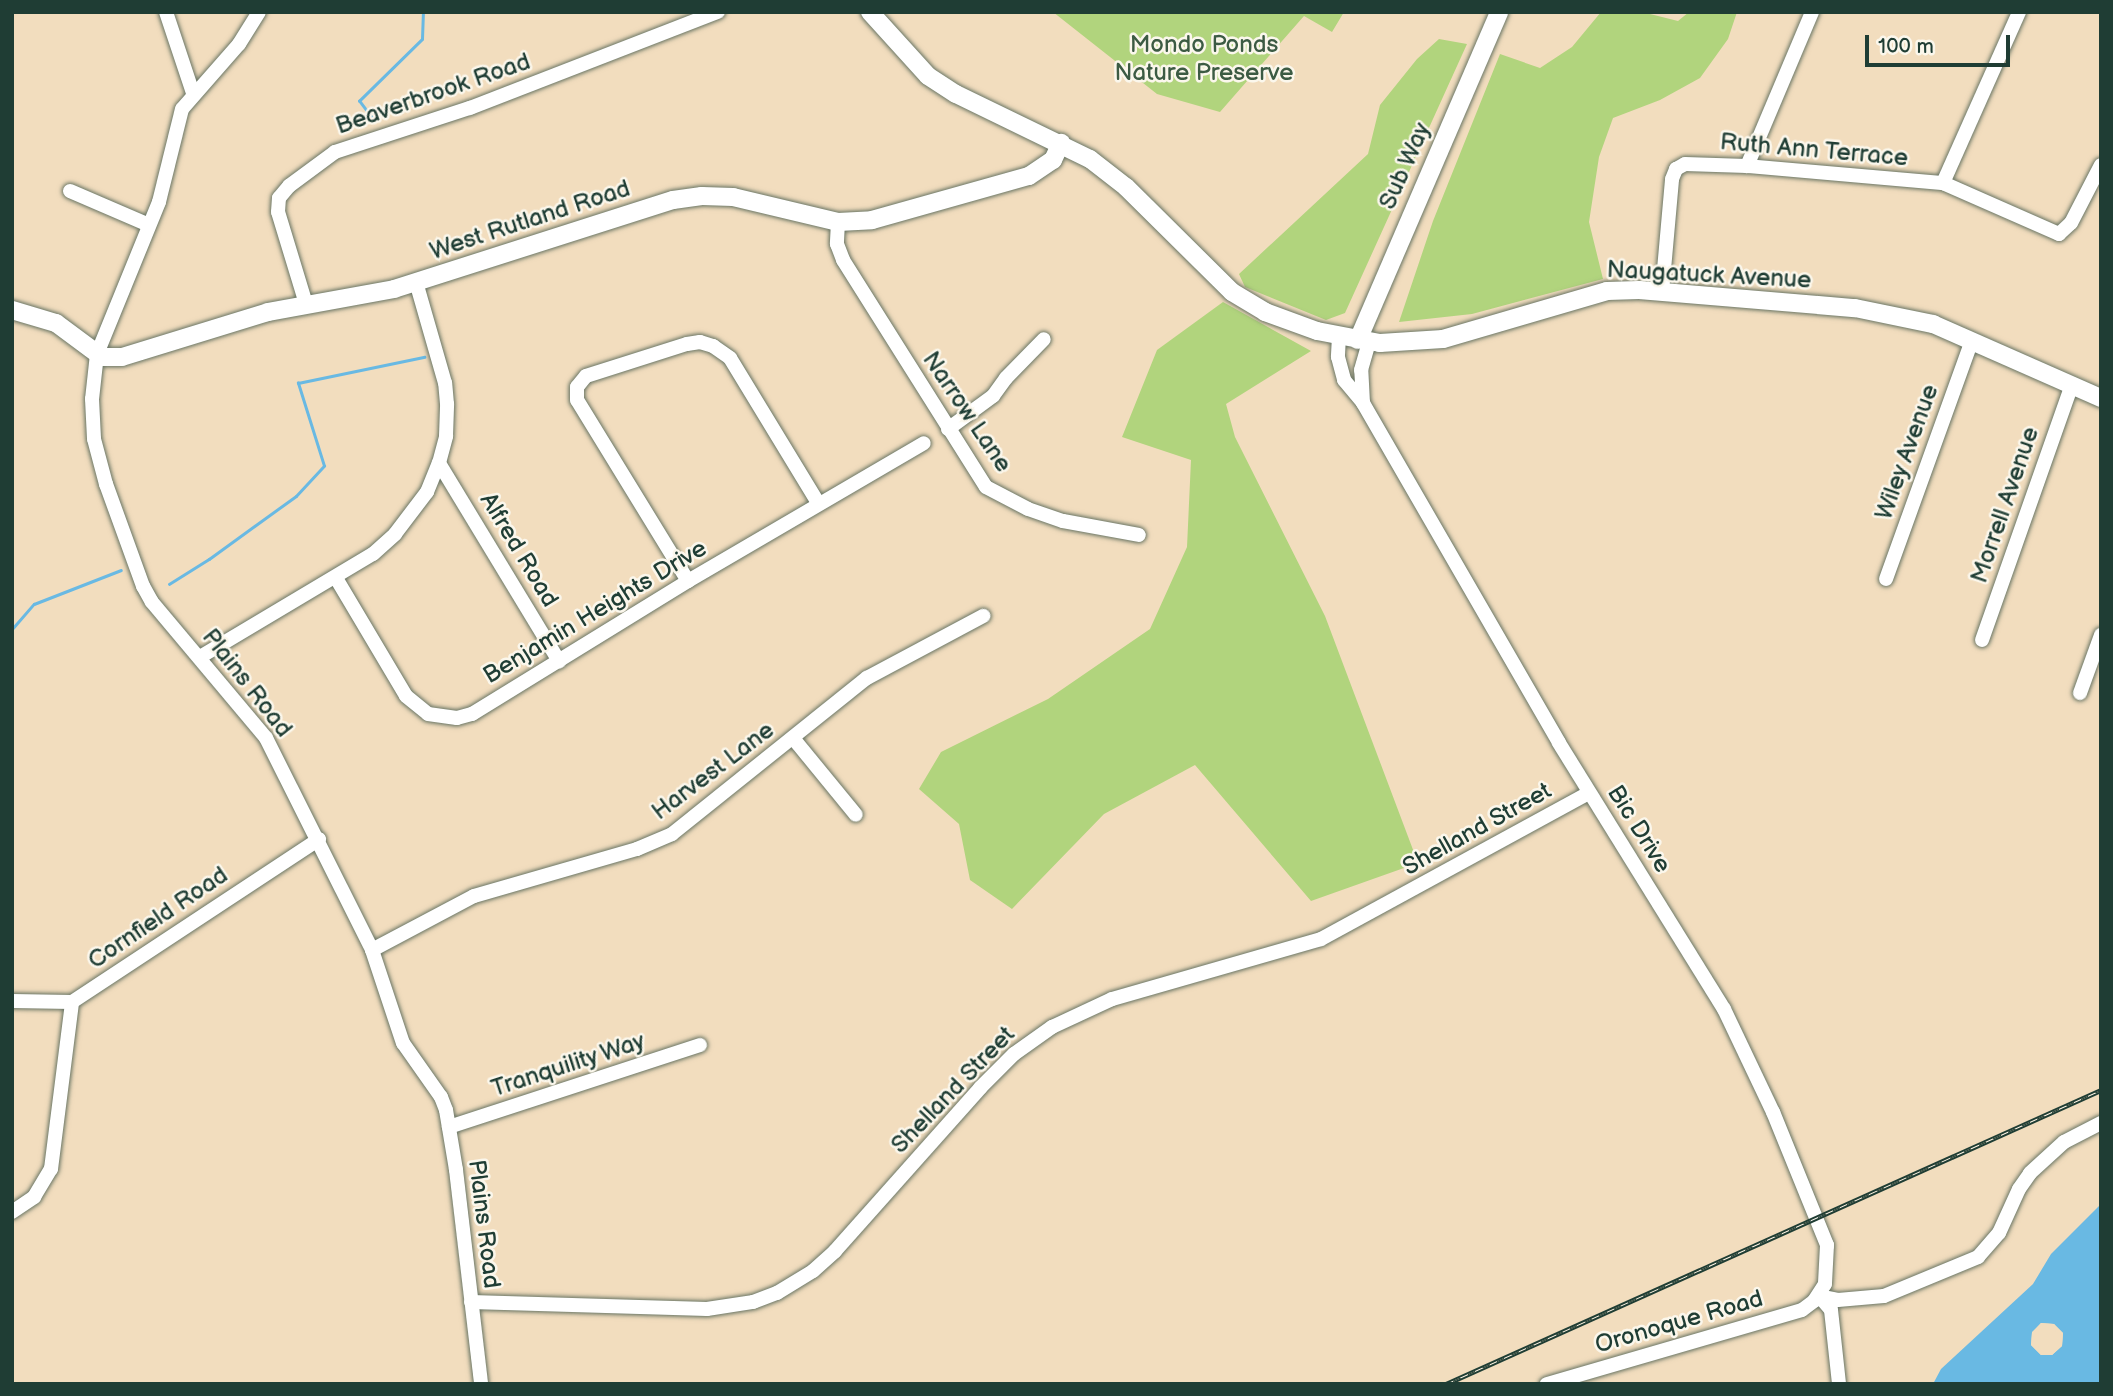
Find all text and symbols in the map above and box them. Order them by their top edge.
scale bar [1868,21,2013,65]
park label: Mondo Ponds Nature Preserve [1115,31,1293,87]
text: 100 m [1878,34,1934,59]
street label: Beaverbrook Road [332,47,534,141]
street label: Sub Way [1373,118,1437,214]
street label: Ruth Ann Terrace [1718,127,1910,173]
street label: West Rutland Road [426,174,634,266]
street label: Naugatuck Avenue [1606,255,1812,295]
street label: Narrow Lane [916,346,1018,478]
street label: Wiley Avenue [1869,380,1945,524]
street label: Morrell Avenue [1965,423,2045,587]
street label: Alfred Road [474,488,564,612]
street label: Benjamin Heights Drive [478,534,712,690]
street label: Plains Road [196,623,298,743]
street label: Harvest Lane [646,716,780,826]
street label: Shelland Street [1398,776,1556,882]
street label: Bic Drive [1601,780,1677,878]
street label: Cornfield Road [83,861,233,975]
street label: Shelland Street [885,1020,1021,1160]
street label: Tranquility Way [486,1026,650,1104]
street label: Plains Road [462,1158,506,1290]
street label: Oronoque Road [1592,1284,1766,1360]

